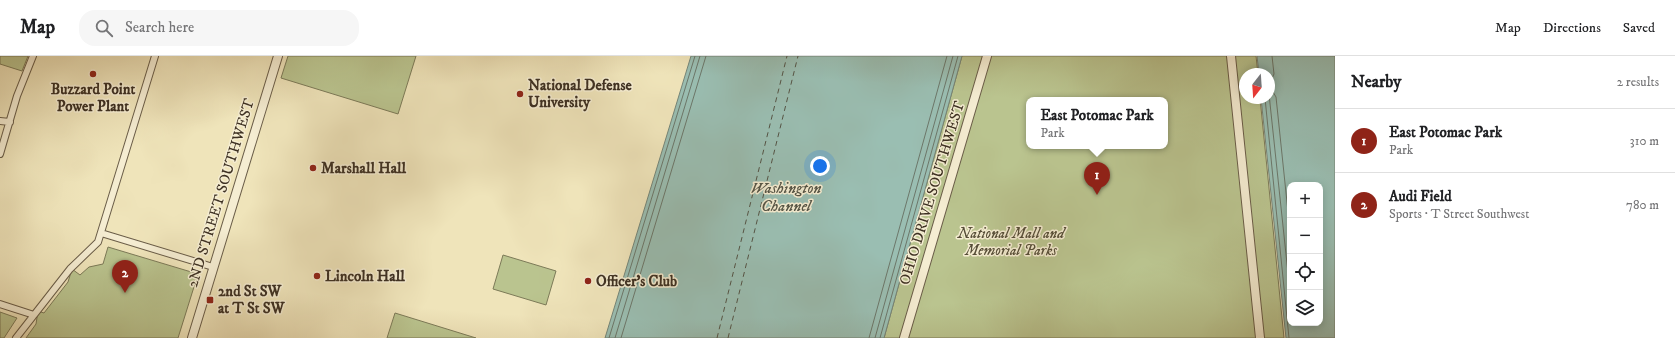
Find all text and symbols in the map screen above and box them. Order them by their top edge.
search box [79,10,359,46]
text: Map [20,16,55,39]
icon: search [93,17,115,39]
text: Search here [125,18,194,37]
text: Map [1495,19,1521,37]
text: Directions [1543,19,1601,37]
text: Saved [1623,19,1655,37]
north arrow [1239,68,1275,104]
marker: Buzzard Point Power Plant [88,69,98,79]
text: Nearby [1351,71,1401,93]
text: 2 results [1617,74,1659,90]
place label: National Defense University [528,76,632,112]
place label: Buzzard Point Power Plant [51,80,135,116]
marker: National Defense University [515,89,525,99]
street label: 2ND STREET SOUTHWEST [183,96,259,290]
popup [1026,97,1168,149]
street label: OHIO DRIVE SOUTHWEST [895,98,969,287]
text: East Potomac Park [1040,106,1154,125]
text: East Potomac Park [1389,123,1502,142]
text: Park [1040,125,1065,141]
text: 1 [1362,133,1366,149]
text: 310 m [1630,133,1659,149]
text: Park [1389,142,1413,158]
your location [810,156,830,176]
place label: Marshall Hall [321,159,407,178]
pin: 1 [1084,162,1110,195]
marker: Marshall Hall [308,163,318,173]
water label: Washington Channel [751,178,821,216]
map controls [1287,182,1323,326]
button: + [1287,182,1323,218]
text: Audi Field [1389,187,1452,206]
text: 2 [1361,197,1367,213]
text: 780 m [1626,197,1659,213]
text: Sports · T Street Southwest [1389,206,1529,222]
button: − [1287,218,1323,254]
park label: National Mall and Memorial Parks [957,224,1067,260]
button: locate [1287,254,1323,290]
pin: 2 [112,260,138,293]
place label: Lincoln Hall [325,267,405,286]
marker: Lincoln Hall [312,271,322,281]
place label: Officer's Club [596,272,677,291]
marker: Officer's Club [583,276,593,286]
place label: 2nd St SW at T St SW [218,282,286,318]
button: layers [1287,290,1323,326]
marker: 2nd St SW at T St SW [205,295,215,305]

